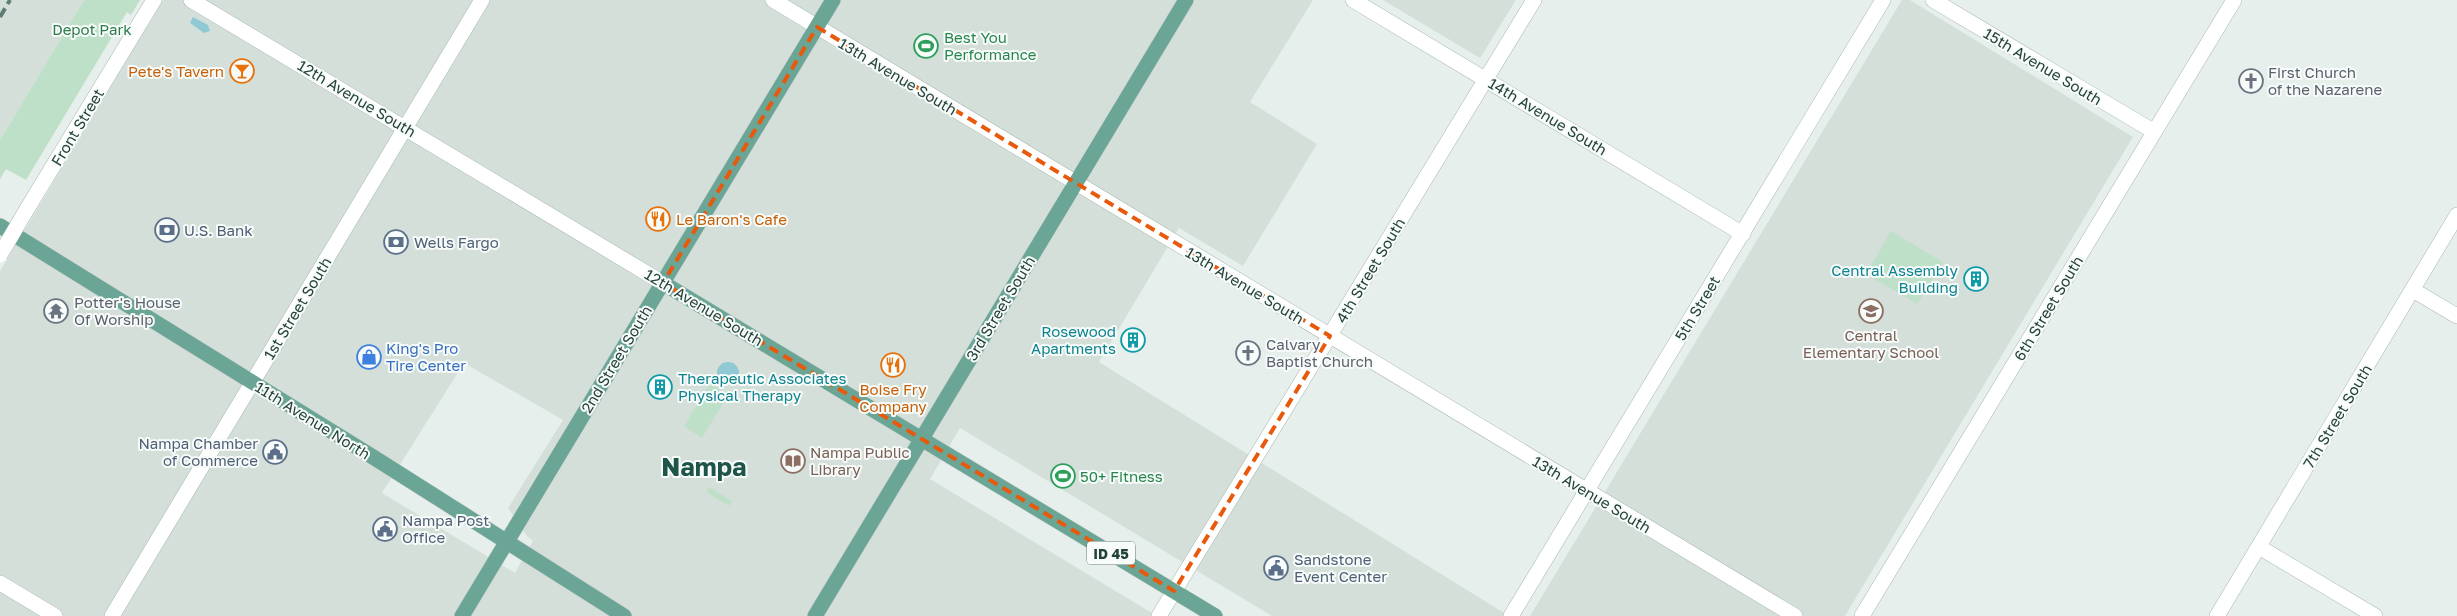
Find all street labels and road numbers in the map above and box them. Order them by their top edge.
street label: 15th Avenue South [1981,24,2105,108]
street label: 13th Avenue South [836,34,960,118]
street label: 12th Avenue South [295,56,419,140]
street label: 14th Avenue South [1485,74,1611,158]
street label: Front Street [47,85,107,169]
street label: 4th Street South [1332,214,1408,326]
street label: 13th Avenue South [1183,243,1307,327]
street label: 6th Street South [2010,252,2086,364]
street label: 3rd Street South [962,253,1038,363]
street label: 1st Street South [259,254,335,362]
street label: 12th Avenue South [642,265,766,349]
street label: 5th Street [1671,272,1723,344]
street label: 2nd Street South [577,302,655,416]
street label: 7th Street South [2299,361,2375,471]
street label: 11th Avenue North [252,377,374,463]
street label: 13th Avenue South [1530,452,1654,536]
road number: ID 45 [1087,542,1135,564]

